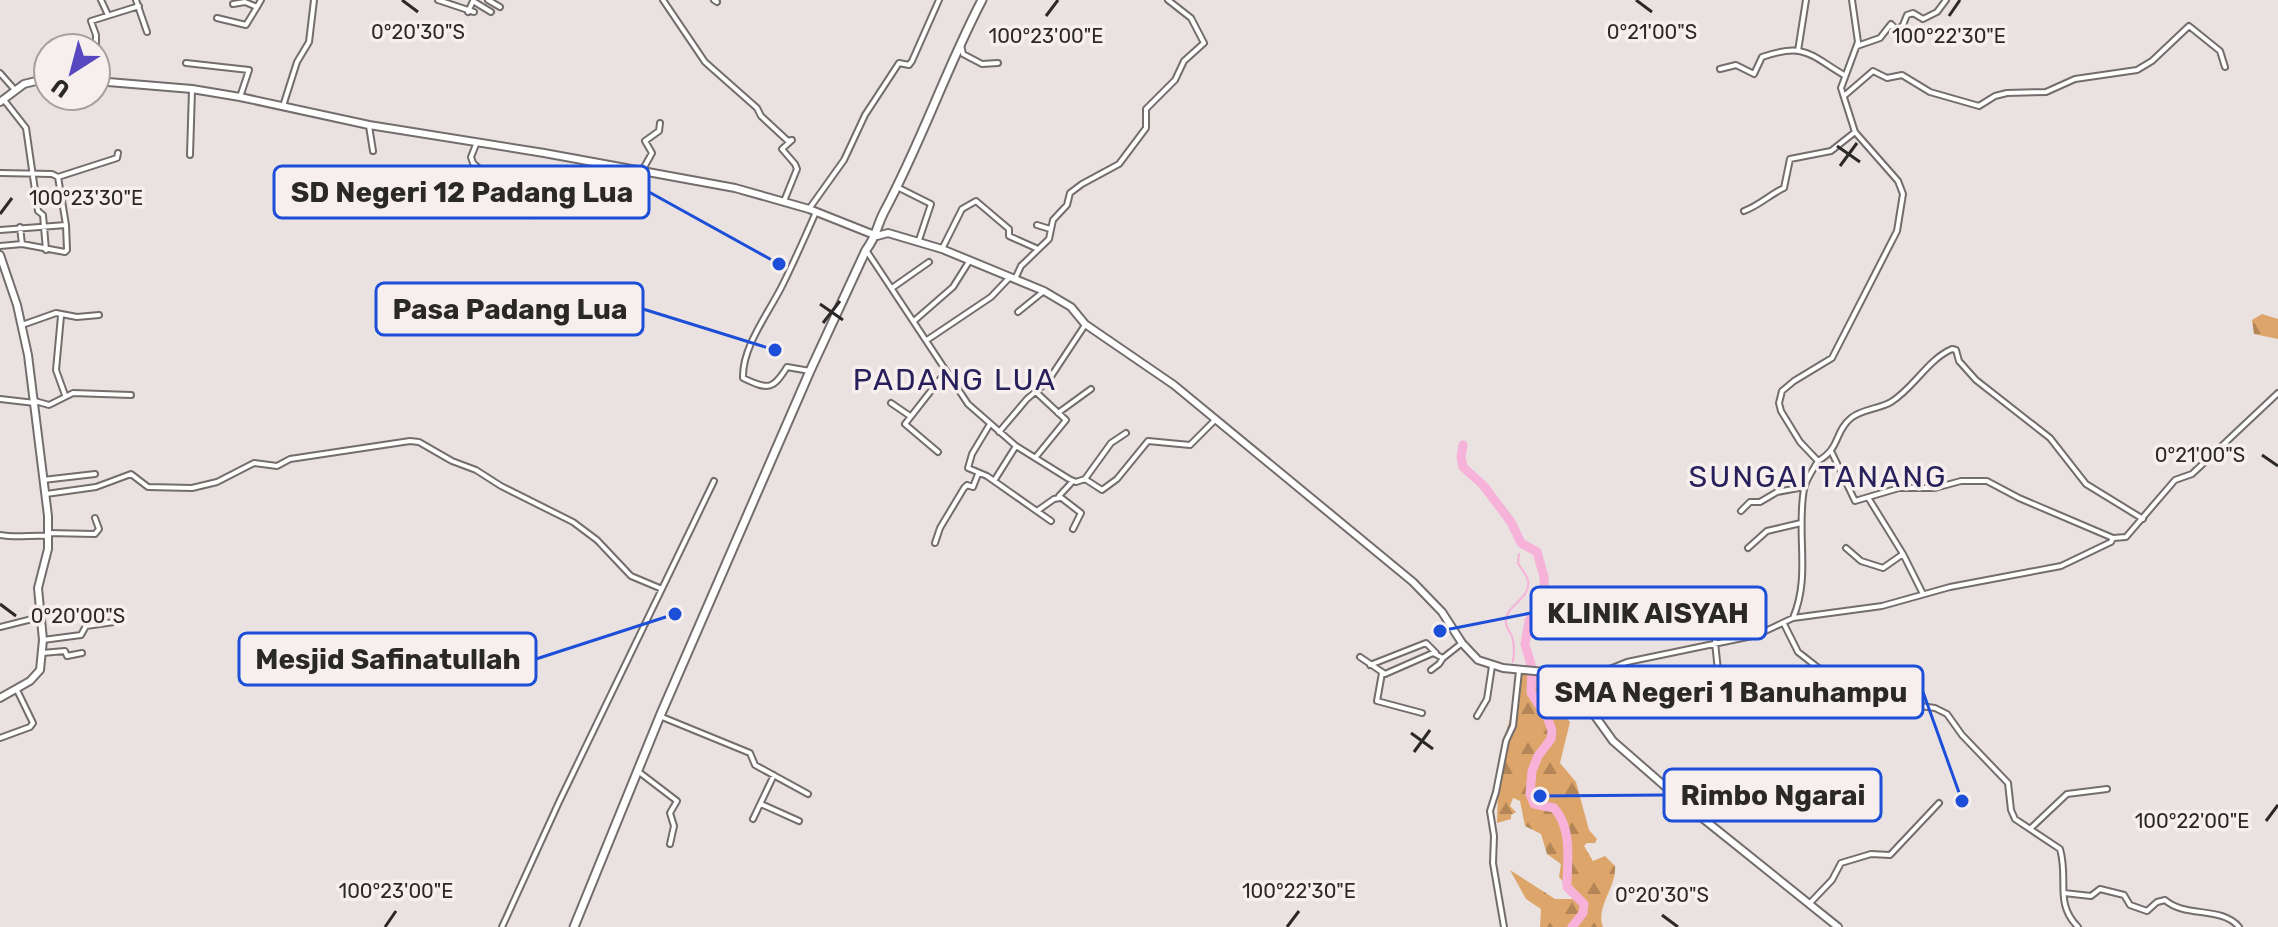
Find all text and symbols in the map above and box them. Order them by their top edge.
text: 0°20'30"S [371,20,465,44]
text: 0°21'00"S [1607,20,1697,44]
text: 100°23'00"E [989,24,1103,48]
text: 100°22'30"E [1892,24,2006,48]
north arrow [32,32,112,112]
text: U [46,72,75,103]
callout: SD Negeri 12 Padang Lua [274,166,649,218]
text: SD Negeri 12 Padang Lua [291,176,633,209]
text: 100°23'30"E [29,186,143,210]
callout: Pasa Padang Lua [376,283,643,335]
text: Pasa Padang Lua [392,293,628,326]
district label: PADANG LUA [853,362,1057,398]
text: 0°21'00"S [2155,443,2245,467]
district label: SUNGAI TANANG [1689,459,1947,495]
callout: KLINIK AISYAH [1531,587,1766,639]
text: KLINIK AISYAH [1547,597,1749,630]
text: 0°20'00"S [31,604,125,628]
callout: Mesjid Safinatullah [239,633,536,685]
text: Mesjid Safinatullah [255,643,521,676]
callout: SMA Negeri 1 Banuhampu [1538,666,1923,718]
text: SMA Negeri 1 Banuhampu [1555,676,1907,709]
callout: Rimbo Ngarai [1664,769,1881,821]
text: Rimbo Ngarai [1680,779,1866,812]
text: 100°22'00"E [2135,809,2249,833]
text: 100°23'00"E [339,879,453,903]
text: 100°22'30"E [1242,879,1356,903]
text: 0°20'30"S [1615,883,1709,907]

